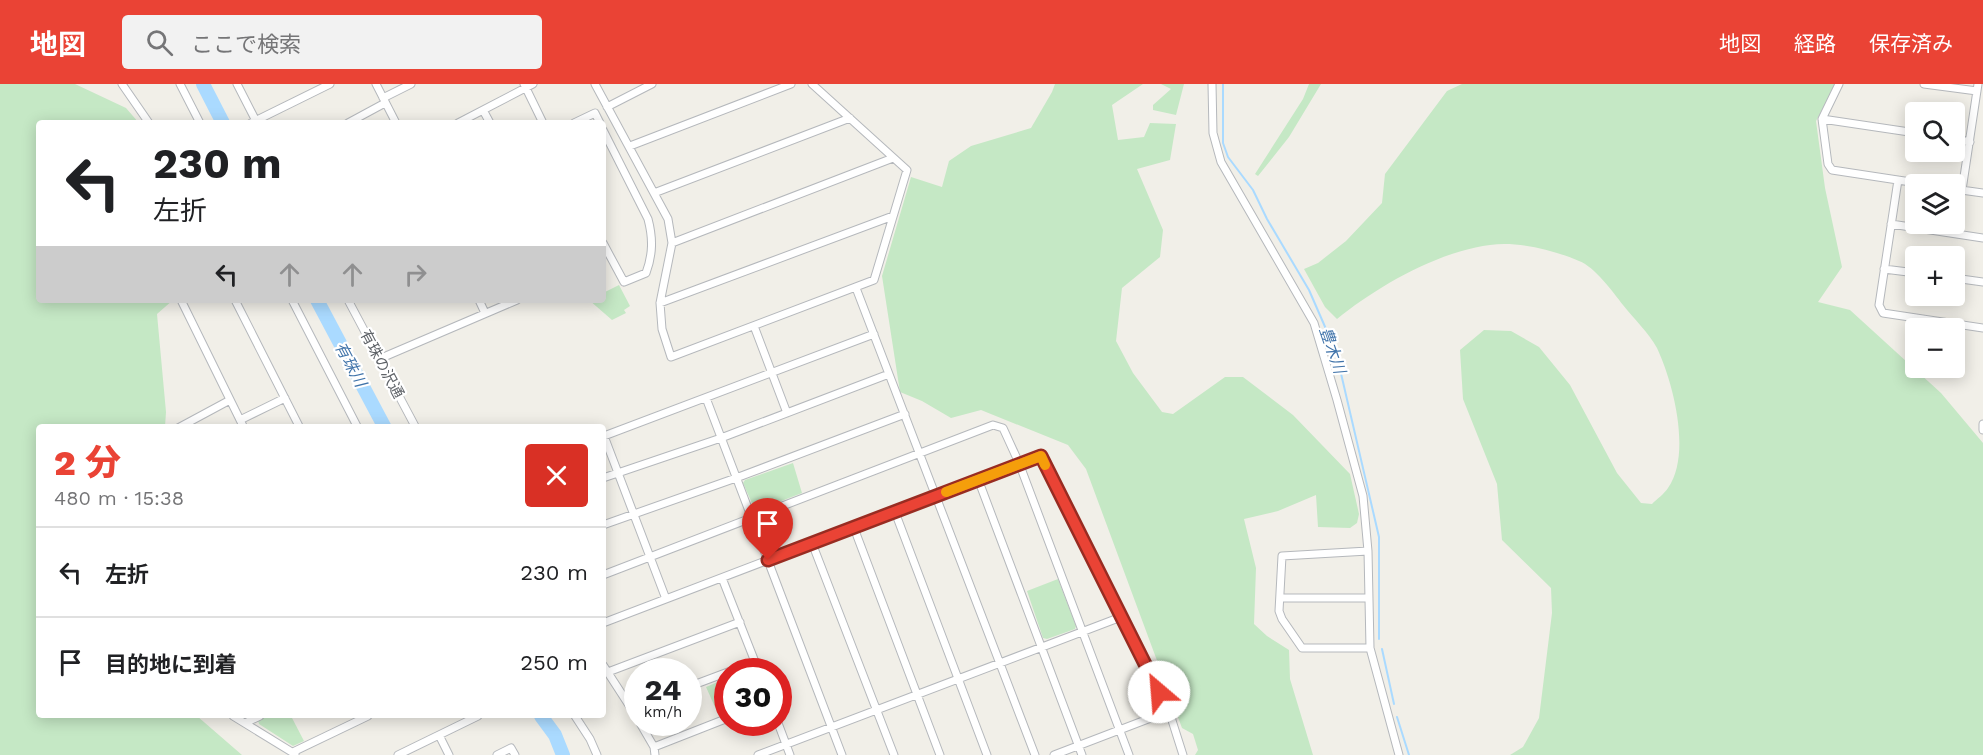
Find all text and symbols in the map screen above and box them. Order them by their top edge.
search box [122,15,542,69]
icon: search [143,26,176,59]
text: 地図 [30,28,86,61]
text: 地図 [1719,31,1761,56]
text: 経路 [1794,31,1836,56]
text: 保存済み [1869,31,1953,56]
text: ここで検索 [191,32,301,57]
map controls [1905,102,1965,378]
button: search [1905,102,1965,162]
text: 230 m [153,139,282,188]
icon: left [54,144,132,222]
button: layers [1905,174,1965,234]
text: 左折 [153,195,207,227]
button: + [1905,246,1965,306]
icon: left [210,258,243,291]
icon: ahead [273,258,306,291]
icon: ahead [336,258,369,291]
icon: right [399,258,432,291]
button: − [1905,318,1965,378]
water label: 豊木川 [1316,324,1350,378]
street label: 有珠の沢通 [356,327,408,401]
water label: 有珠川 [331,339,371,392]
text: 2 分 [54,442,121,484]
button: close [525,444,588,507]
text: 480 m · 15:38 [54,486,184,510]
pin [742,498,793,560]
icon: arrive [751,507,784,540]
icon: left [54,556,87,589]
text: 230 m [520,560,588,585]
text: 左折 [105,562,149,587]
icon: arrive [54,646,87,679]
text: 250 m [520,650,588,675]
text: 目的地に到着 [105,652,237,677]
speed limit sign: 30 [714,658,792,736]
position arrow [1127,660,1191,724]
text: 24 [645,672,681,707]
text: km/h [644,703,682,721]

